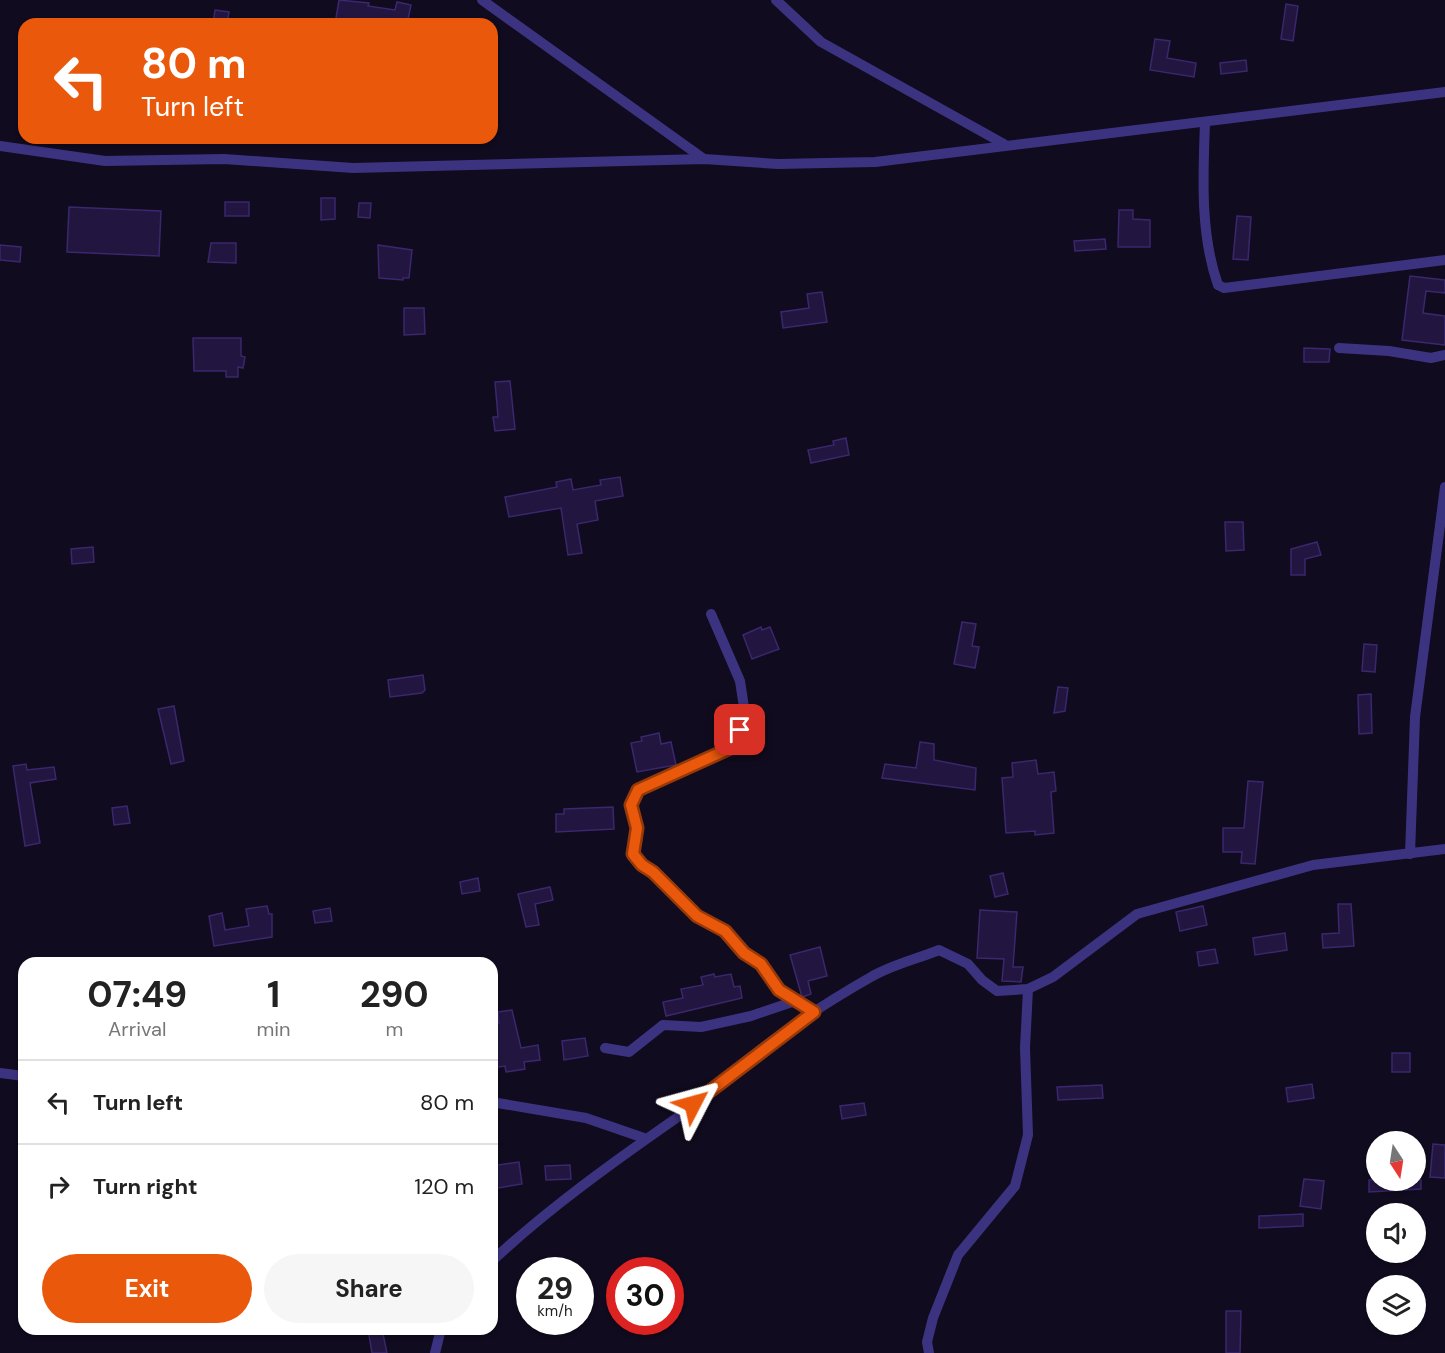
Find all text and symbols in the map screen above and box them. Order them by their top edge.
text: 80 m [141,36,247,91]
icon: left [42,42,120,120]
text: Turn left [141,89,244,124]
pin [714,704,765,755]
icon: arrive [723,713,756,746]
text: 07:49 [87,971,187,1018]
text: 1 [267,971,280,1018]
text: 290 [360,971,429,1018]
text: Arrival [108,1016,166,1042]
text: min [256,1016,291,1042]
text: m [385,1016,403,1042]
position arrow [661,1072,725,1136]
icon: left [42,1086,75,1119]
text: Turn left [93,1088,183,1117]
text: 80 m [420,1088,474,1117]
north arrow [1366,1131,1426,1191]
map controls [1366,1131,1426,1335]
icon: right [42,1170,75,1203]
text: Turn right [93,1172,198,1201]
text: 120 m [414,1172,474,1201]
button: sound [1366,1203,1426,1263]
button: Exit [42,1254,252,1323]
button: Share [264,1254,474,1323]
speed limit sign: 30 [606,1257,684,1335]
text: 29 [537,1269,573,1308]
button: layers [1366,1275,1426,1335]
text: km/h [537,1301,573,1321]

